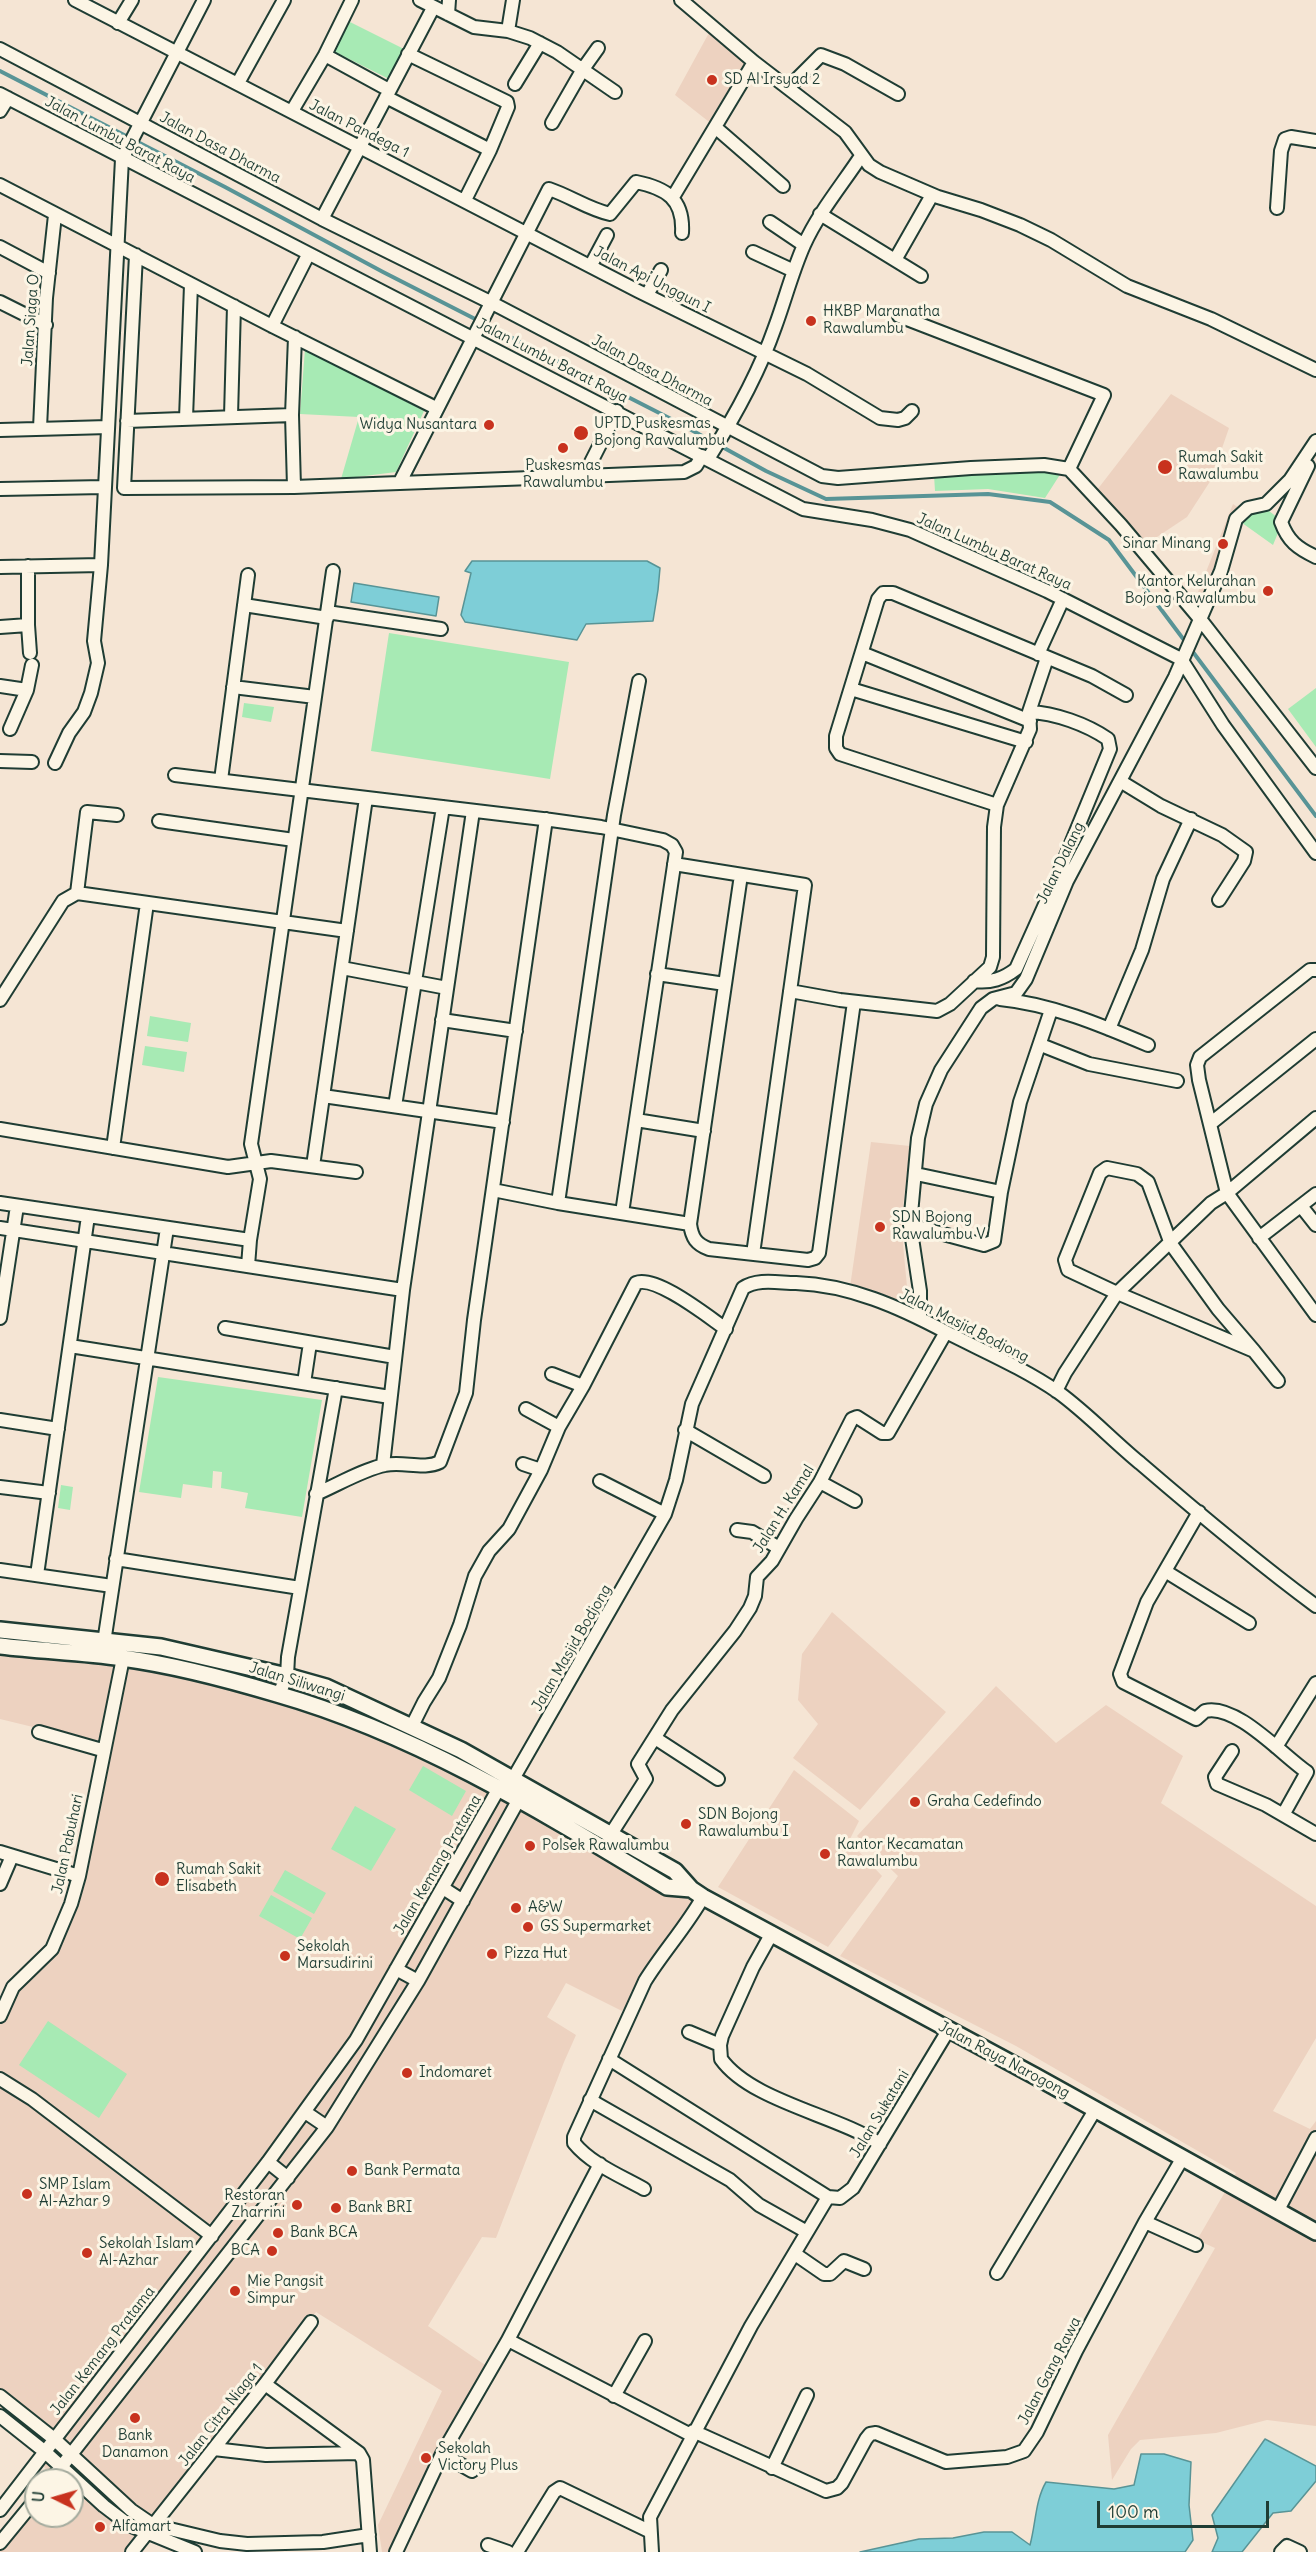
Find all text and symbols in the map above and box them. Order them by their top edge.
place label: SD Al Irsyad 2 [724,71,820,89]
marker: SD Al Irsyad 2 [705,73,719,87]
street label: Jalan Lumbu Barat Raya [42,93,198,187]
street label: Jalan Pandega 1 [306,96,412,162]
street label: Jalan Dasa Dharma [157,109,283,187]
street label: Jalan Api Unggun I [591,243,713,317]
street label: Jalan Siaga O [19,273,43,367]
place label: HKBP Maranatha Rawalumbu [823,303,940,338]
marker: HKBP Maranatha Rawalumbu [804,314,818,328]
street label: Jalan Lumbu Barat Raya [473,315,631,407]
street label: Jalan Dasa Dharma [589,332,715,410]
place label: UPTD Puskesmas Bojong Rawalumbu [594,415,725,450]
place label: Widya Nusantara [359,416,477,434]
marker: Widya Nusantara [482,418,496,432]
marker: UPTD Puskesmas Bojong Rawalumbu [572,424,590,442]
marker: Puskesmas Rawalumbu [556,441,570,455]
place label: Rumah Sakit Rawalumbu [1178,449,1263,484]
place label: Puskesmas Rawalumbu [523,457,603,492]
marker: Rumah Sakit Rawalumbu [1156,458,1174,476]
street label: Jalan Lumbu Barat Raya [914,510,1074,594]
place label: Sinar Minang [1123,535,1211,553]
marker: Sinar Minang [1216,537,1230,551]
place label: Kantor Kelurahan Bojong Rawalumbu [1125,573,1256,608]
marker: Kantor Kelurahan Bojong Rawalumbu [1261,584,1275,598]
street label: Jalan Dalang [1034,819,1088,907]
place label: SDN Bojong Rawalumbu V [892,1209,986,1244]
marker: SDN Bojong Rawalumbu V [873,1220,887,1234]
street label: Jalan Masjid Bodjong [896,1286,1032,1366]
street label: Jalan H. Kamal [750,1462,818,1556]
street label: Jalan Masjid Bodjong [529,1582,615,1714]
street label: Jalan Siliwangi [247,1659,347,1705]
street label: Jalan Kemang Pratama [391,1792,485,1938]
street label: Jalan Pabuhari [49,1793,87,1895]
place label: Graha Cedefindo [927,1793,1042,1811]
marker: Graha Cedefindo [908,1795,922,1809]
place label: SDN Bojong Rawalumbu I [698,1806,789,1841]
marker: SDN Bojong Rawalumbu I [679,1817,693,1831]
place label: Kantor Kecamatan Rawalumbu [837,1836,964,1871]
place label: Polsek Rawalumbu [542,1837,669,1855]
marker: Polsek Rawalumbu [523,1839,537,1853]
marker: Kantor Kecamatan Rawalumbu [818,1847,832,1861]
place label: Rumah Sakit Elisabeth [176,1861,261,1896]
marker: Rumah Sakit Elisabeth [153,1870,171,1888]
place label: A&W [528,1899,563,1917]
marker: A&W [509,1901,523,1915]
place label: GS Supermarket [540,1918,651,1936]
marker: GS Supermarket [521,1920,535,1934]
place label: Sekolah Marsudirini [297,1938,373,1973]
place label: Pizza Hut [504,1945,567,1963]
marker: Pizza Hut [485,1947,499,1961]
marker: Sekolah Marsudirini [278,1949,292,1963]
street label: Jalan Raya Narogong [935,2018,1073,2102]
place label: Indomaret [419,2064,492,2082]
marker: Indomaret [400,2066,414,2080]
street label: Jalan Sukatani [847,2067,913,2161]
place label: Bank Permata [364,2162,460,2180]
marker: Bank Permata [345,2164,359,2178]
place label: SMP Islam Al-Azhar 9 [39,2176,111,2211]
marker: SMP Islam Al-Azhar 9 [20,2187,34,2201]
place label: Restoran Zharrini [224,2187,285,2222]
marker: Restoran Zharrini [290,2198,304,2212]
place label: Bank BRI [348,2199,412,2217]
marker: Bank BRI [329,2201,343,2215]
place label: Bank BCA [290,2224,358,2242]
marker: Bank BCA [271,2226,285,2240]
place label: Sekolah Islam Al-Azhar [99,2235,194,2270]
place label: BCA [231,2242,260,2260]
marker: BCA [265,2244,279,2258]
marker: Sekolah Islam Al-Azhar [80,2246,94,2260]
place label: Mie Pangsit Simpur [247,2273,324,2308]
street label: Jalan Kemang Pratama [47,2283,159,2419]
marker: Mie Pangsit Simpur [228,2284,242,2298]
street label: Jalan Gang Rawa [1015,2314,1085,2428]
street label: Jalan Citra Niaga 1 [175,2360,267,2470]
marker: Bank Danamon [128,2411,142,2425]
place label: Bank Danamon [102,2427,168,2462]
place label: Sekolah Victory Plus [438,2440,518,2475]
marker: Sekolah Victory Plus [419,2451,433,2465]
north arrow [24,2468,84,2528]
scale bar [1100,2489,1272,2527]
text: U [28,2490,48,2503]
text: 100 m [1108,2500,1159,2523]
place label: Alfamart [112,2518,171,2536]
marker: Alfamart [93,2520,107,2534]

